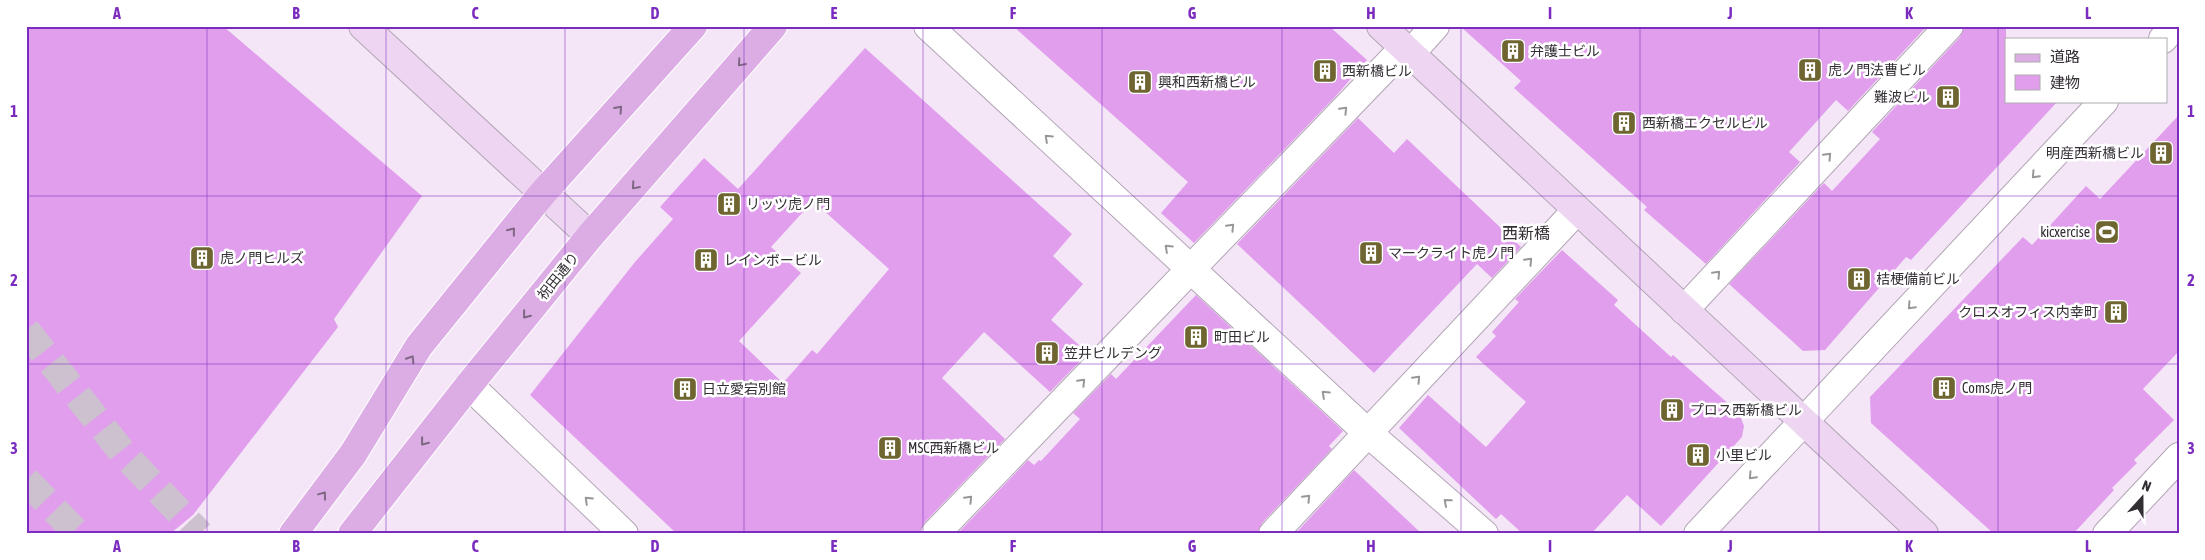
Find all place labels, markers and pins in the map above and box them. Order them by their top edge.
building icon: 弁護士ビル [1500,38,1526,64]
place label: 弁護士ビル [1530,43,1600,59]
building icon: 虎ノ門法曹ビル [1797,57,1823,83]
building icon: 西新橋ビル [1312,58,1338,84]
place label: 虎ノ門法曹ビル [1828,62,1926,78]
place label: 西新橋ビル [1342,63,1412,79]
building icon: 興和西新橋ビル [1127,69,1153,95]
place label: 興和西新橋ビル [1158,74,1256,90]
building icon: 難波ビル [1935,84,1961,110]
place label: 難波ビル [1874,89,1930,105]
building icon: 西新橋エクセルビル [1611,110,1637,136]
place label: 西新橋エクセルビル [1642,115,1768,131]
building icon: 明産西新橋ビル [2148,140,2174,166]
place label: 明産西新橋ビル [2046,145,2144,161]
building icon: リッツ虎ノ門 [716,191,742,217]
place label: リッツ虎ノ門 [746,196,830,212]
sports icon: kicxercise [2094,219,2120,245]
place label: kicxercise [2040,224,2090,240]
building icon: マークライト虎ノ門 [1358,240,1384,266]
building icon: 虎ノ門ヒルズ [189,245,215,271]
place label: マークライト虎ノ門 [1388,245,1514,261]
building icon: レインボービル [693,247,719,273]
place label: 虎ノ門ヒルズ [220,250,304,266]
place label: レインボービル [724,252,822,268]
building icon: 桔梗備前ビル [1846,266,1872,292]
place label: 桔梗備前ビル [1876,271,1960,287]
building icon: クロスオフィス内幸町 [2103,299,2129,325]
place label: クロスオフィス内幸町 [1958,304,2098,320]
building icon: 町田ビル [1183,324,1209,350]
place label: 町田ビル [1214,329,1270,345]
building icon: 笠井ビルデング [1034,340,1060,366]
place label: 笠井ビルデング [1064,345,1162,361]
building icon: Coms虎ノ門 [1931,375,1957,401]
building icon: 日立愛宕別館 [672,376,698,402]
place label: Coms虎ノ門 [1962,380,2032,396]
place label: 日立愛宕別館 [702,381,786,397]
building icon: プロス西新橋ビル [1659,397,1685,423]
place label: プロス西新橋ビル [1690,402,1802,418]
building icon: MSC西新橋ビル [877,435,903,461]
place label: MSC西新橋ビル [908,440,1000,456]
building icon: 小里ビル [1685,442,1711,468]
place label: 小里ビル [1716,447,1772,463]

